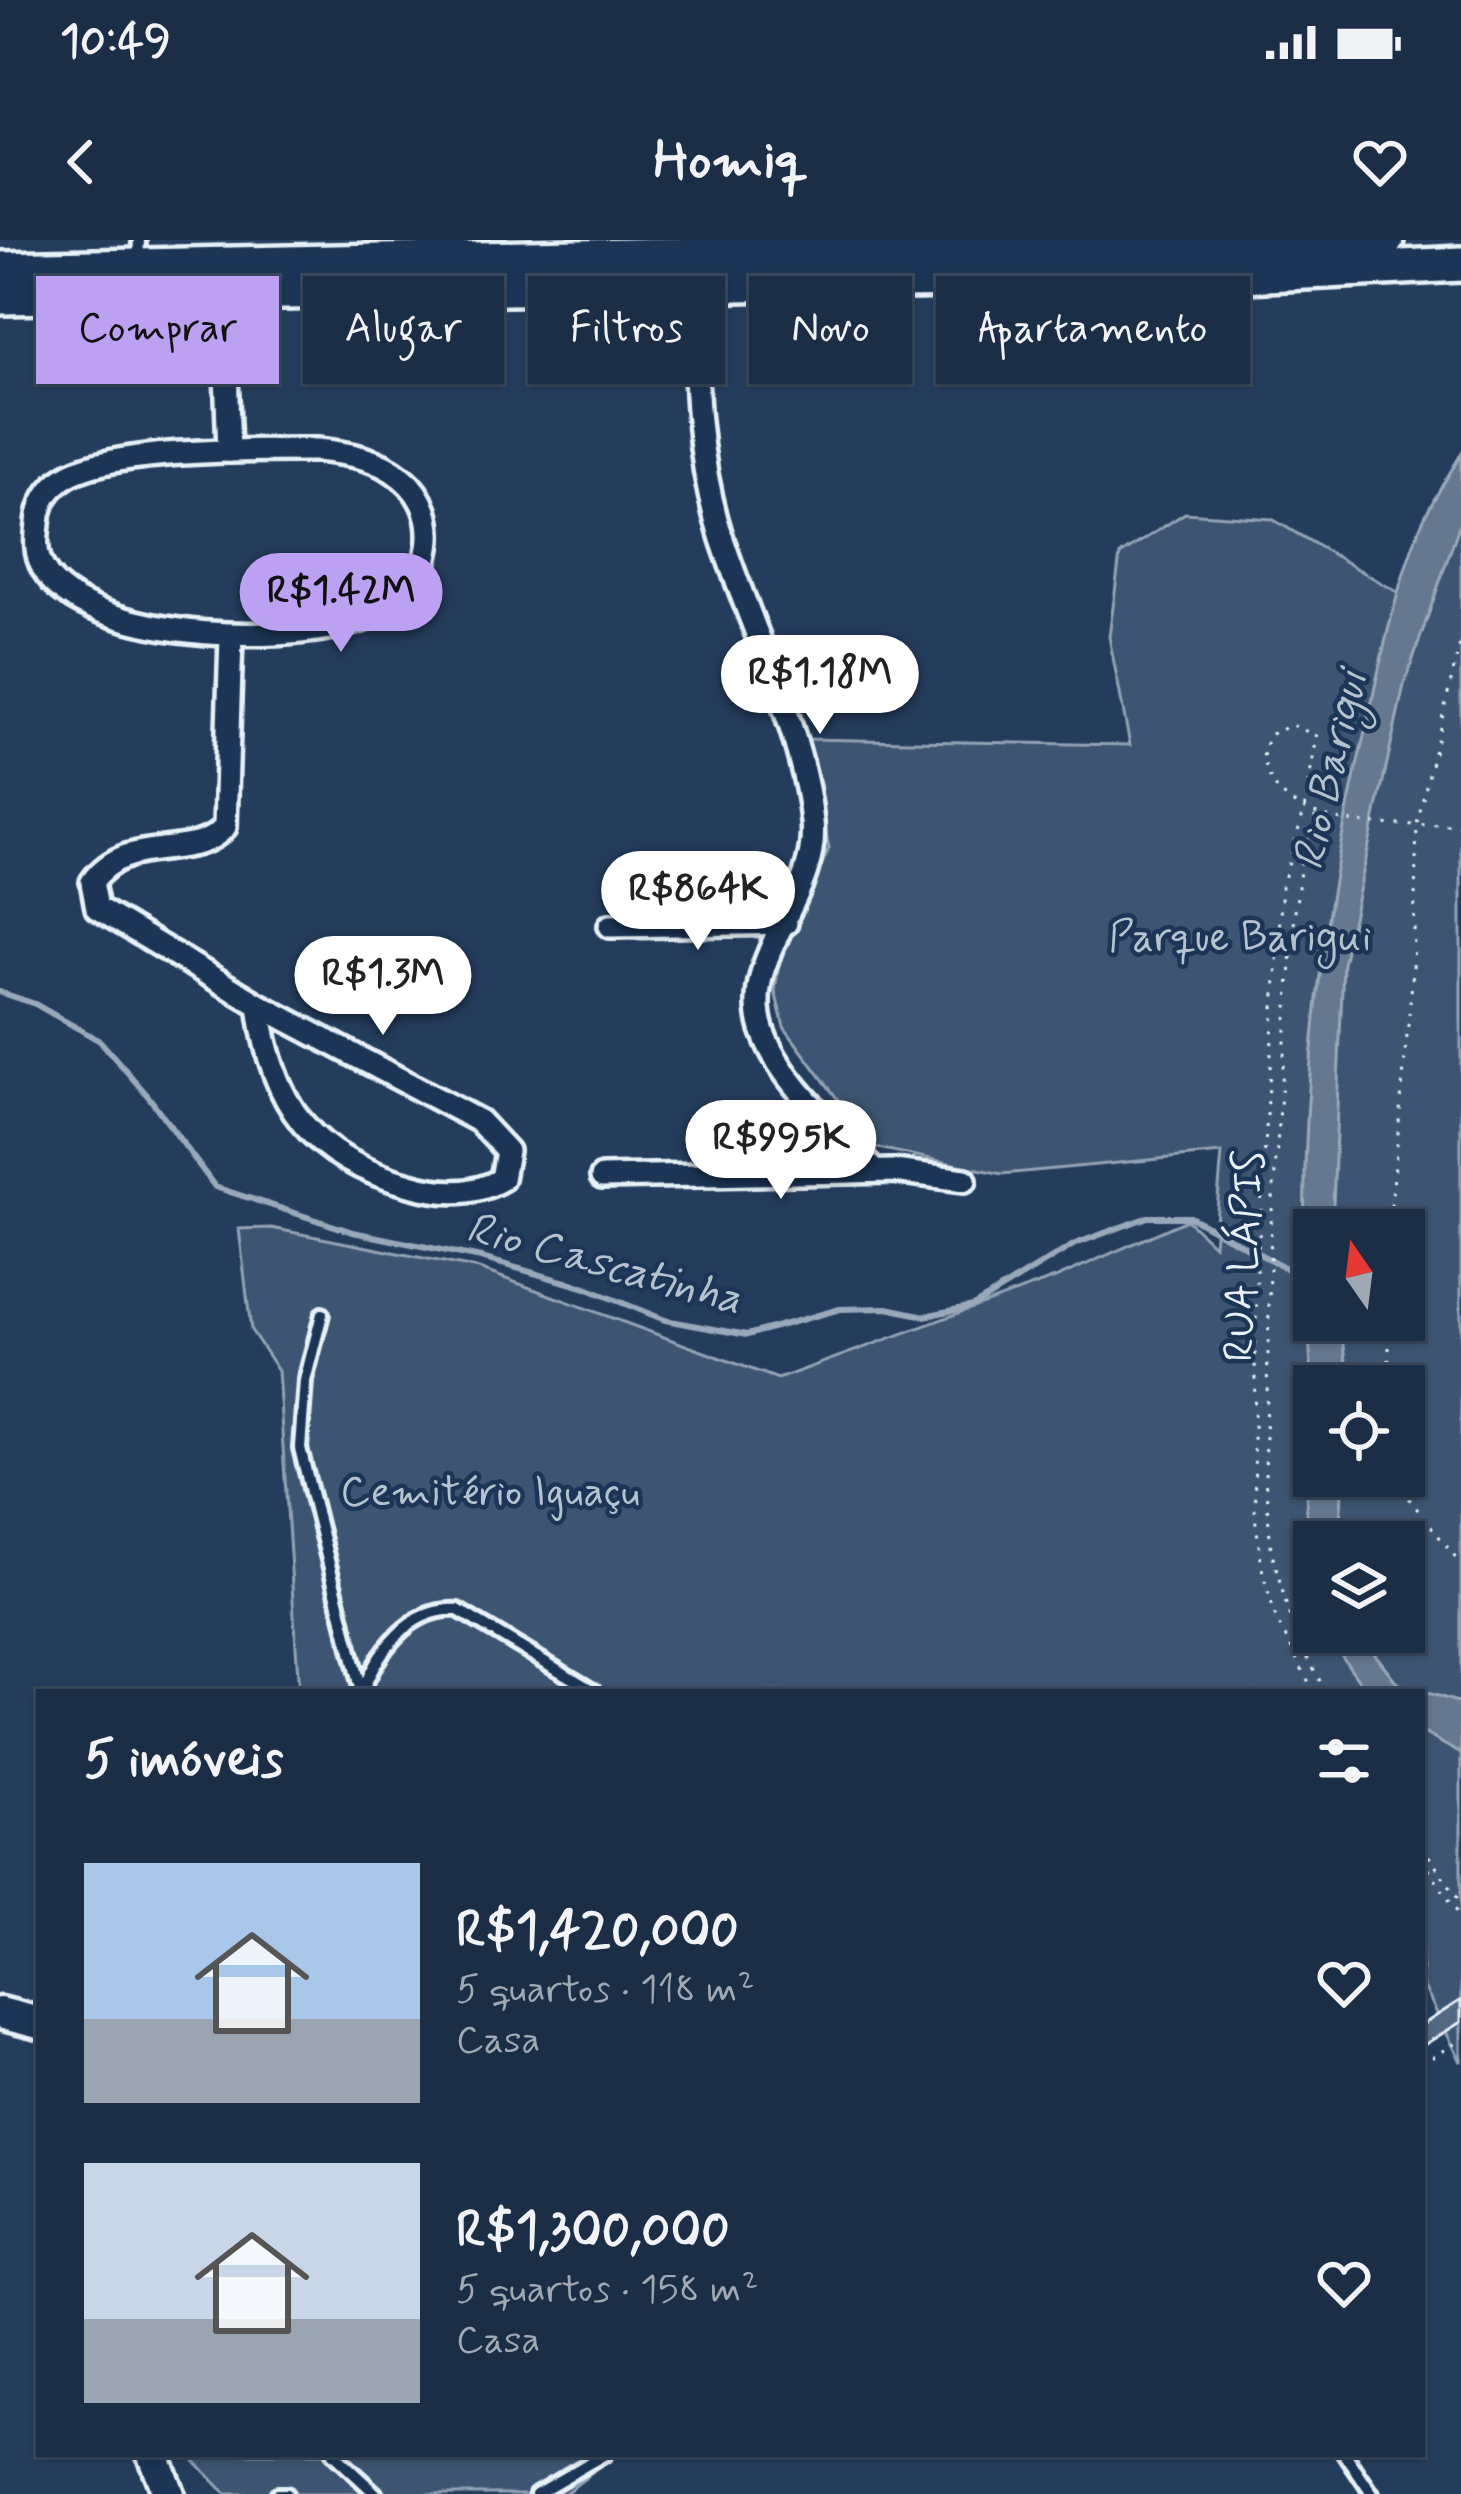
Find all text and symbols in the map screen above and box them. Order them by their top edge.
text: 10:49 [60,13,171,72]
text: Homiq [653,127,808,198]
icon: back [48,129,114,195]
icon: heart [1347,129,1413,195]
chip: Comprar [36,276,279,384]
chip: Alugar [303,276,504,384]
chip: Filtros [528,276,725,384]
chip: Novo [749,276,912,384]
chip: Apartamento [936,276,1250,384]
pin: R$1.42M [230,553,452,655]
text: R$1.42M [267,566,415,617]
pin: R$1.18M [709,635,931,737]
text: R$1.18M [748,648,892,699]
water label: Rio Barigui [1280,660,1388,877]
pin: R$864K [600,851,796,953]
text: R$864K [628,864,768,915]
park label: Parque Barigui [1108,911,1372,969]
pin: R$1.3M [285,936,481,1038]
text: R$1.3M [321,949,445,1000]
pin: R$995K [683,1100,879,1202]
text: R$995K [712,1113,850,1164]
street label: RUA LÁPIS [1212,1149,1278,1363]
water label: Rio Cascatinha [460,1199,749,1330]
north arrow [1293,1209,1425,1341]
map controls [1293,1209,1425,1653]
button: locate [1293,1365,1425,1497]
park label: Cemitério Iguaçu [340,1466,640,1521]
button: layers [1293,1521,1425,1653]
text: 5 imóveis [84,1728,284,1794]
icon: filters [1311,1728,1377,1794]
text: R$1,420,000 [456,1899,739,1965]
icon: home [180,1911,324,2055]
icon: heart [1311,1950,1377,2016]
text: 5 quartos · 118 m² [456,1965,754,2016]
text: Casa [456,2016,540,2067]
text: R$1,300,000 [456,2199,730,2265]
icon: home [180,2211,324,2355]
icon: heart [1311,2250,1377,2316]
text: 5 quartos · 158 m² [456,2265,758,2316]
text: Casa [456,2316,540,2367]

